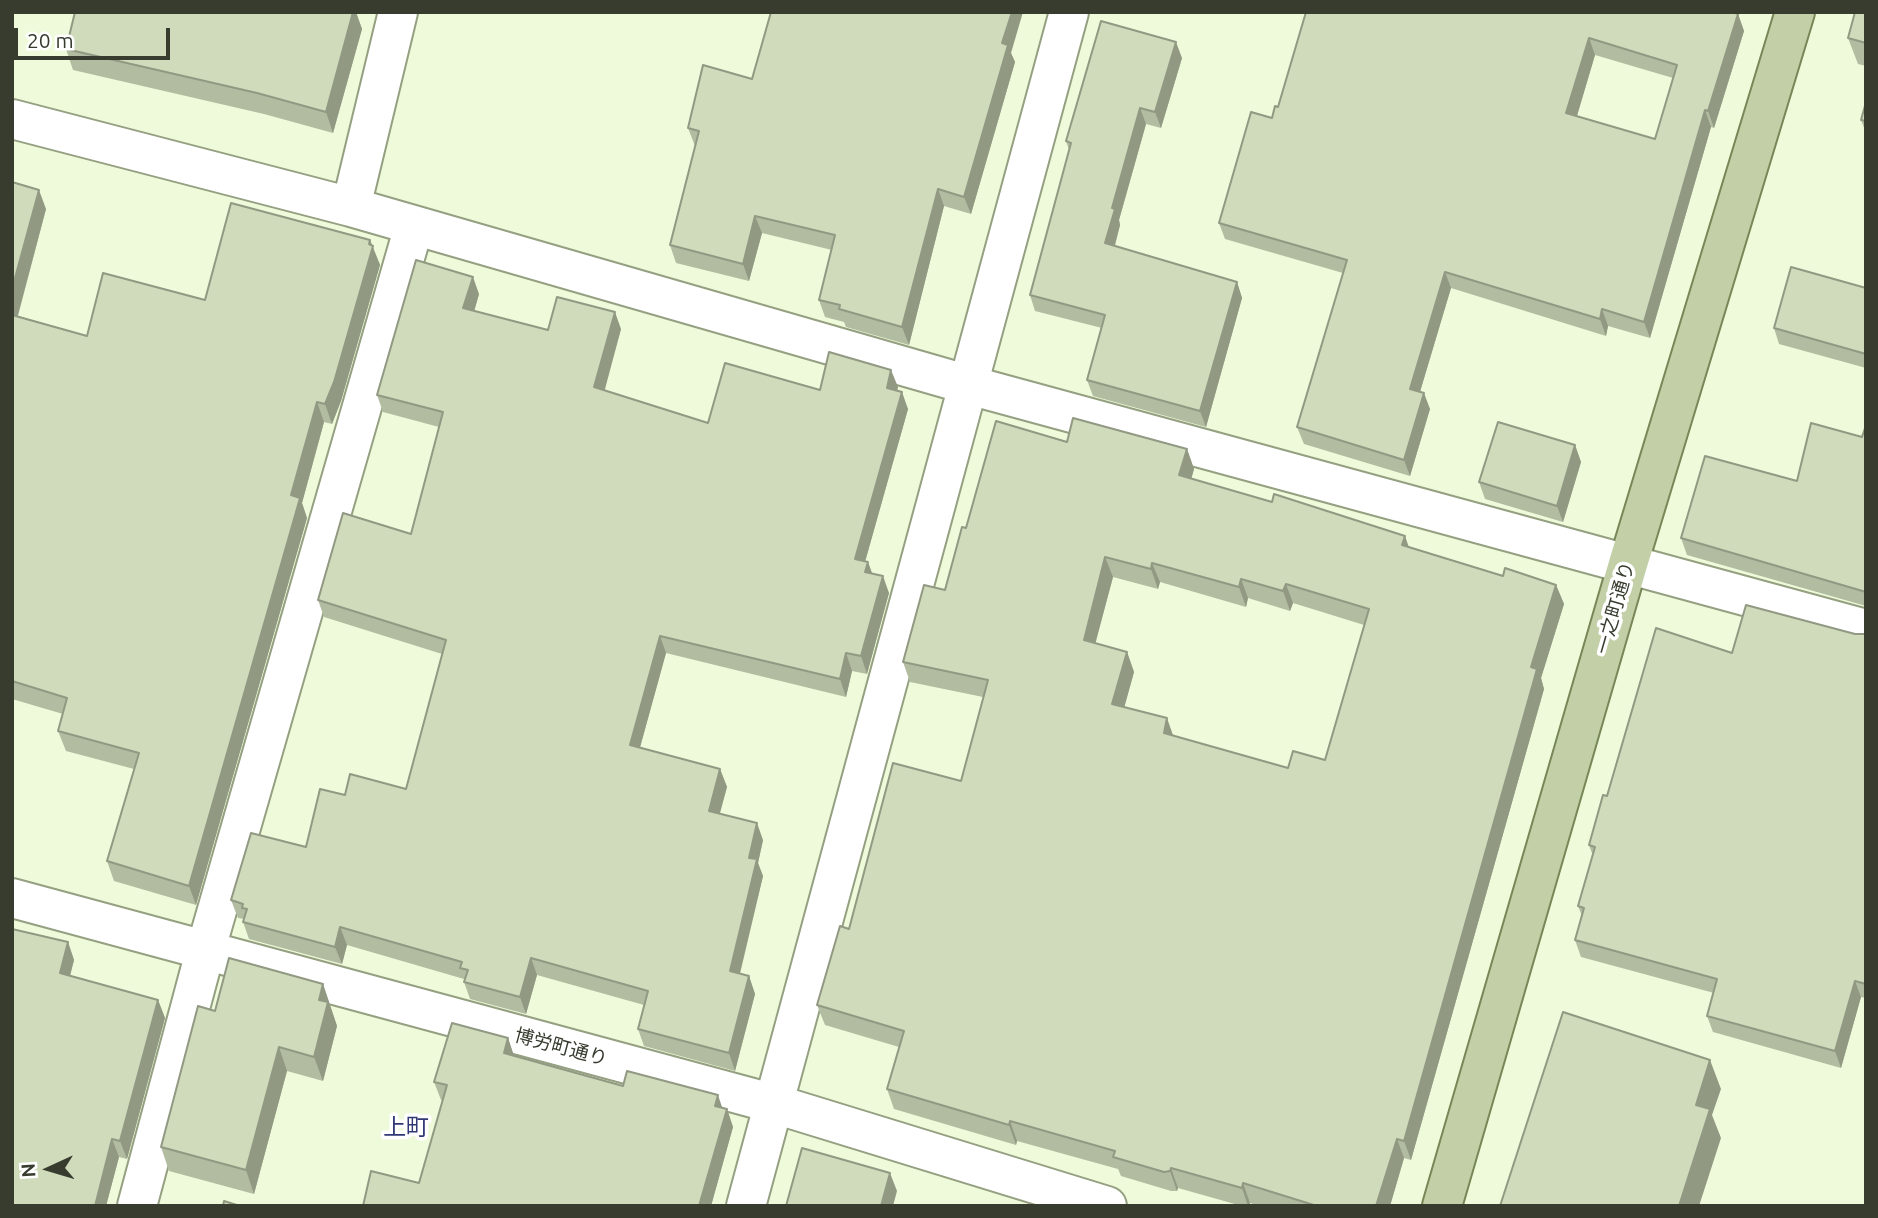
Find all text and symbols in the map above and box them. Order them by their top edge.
scale bar [18,14,173,58]
text: 20 m [27,28,74,52]
street label: 一之町通り [1591,559,1639,657]
street label: 博労町通り [512,1024,610,1070]
district label: 上町 [383,1113,429,1141]
north arrow [14,1134,84,1204]
text: N [17,1163,40,1178]

